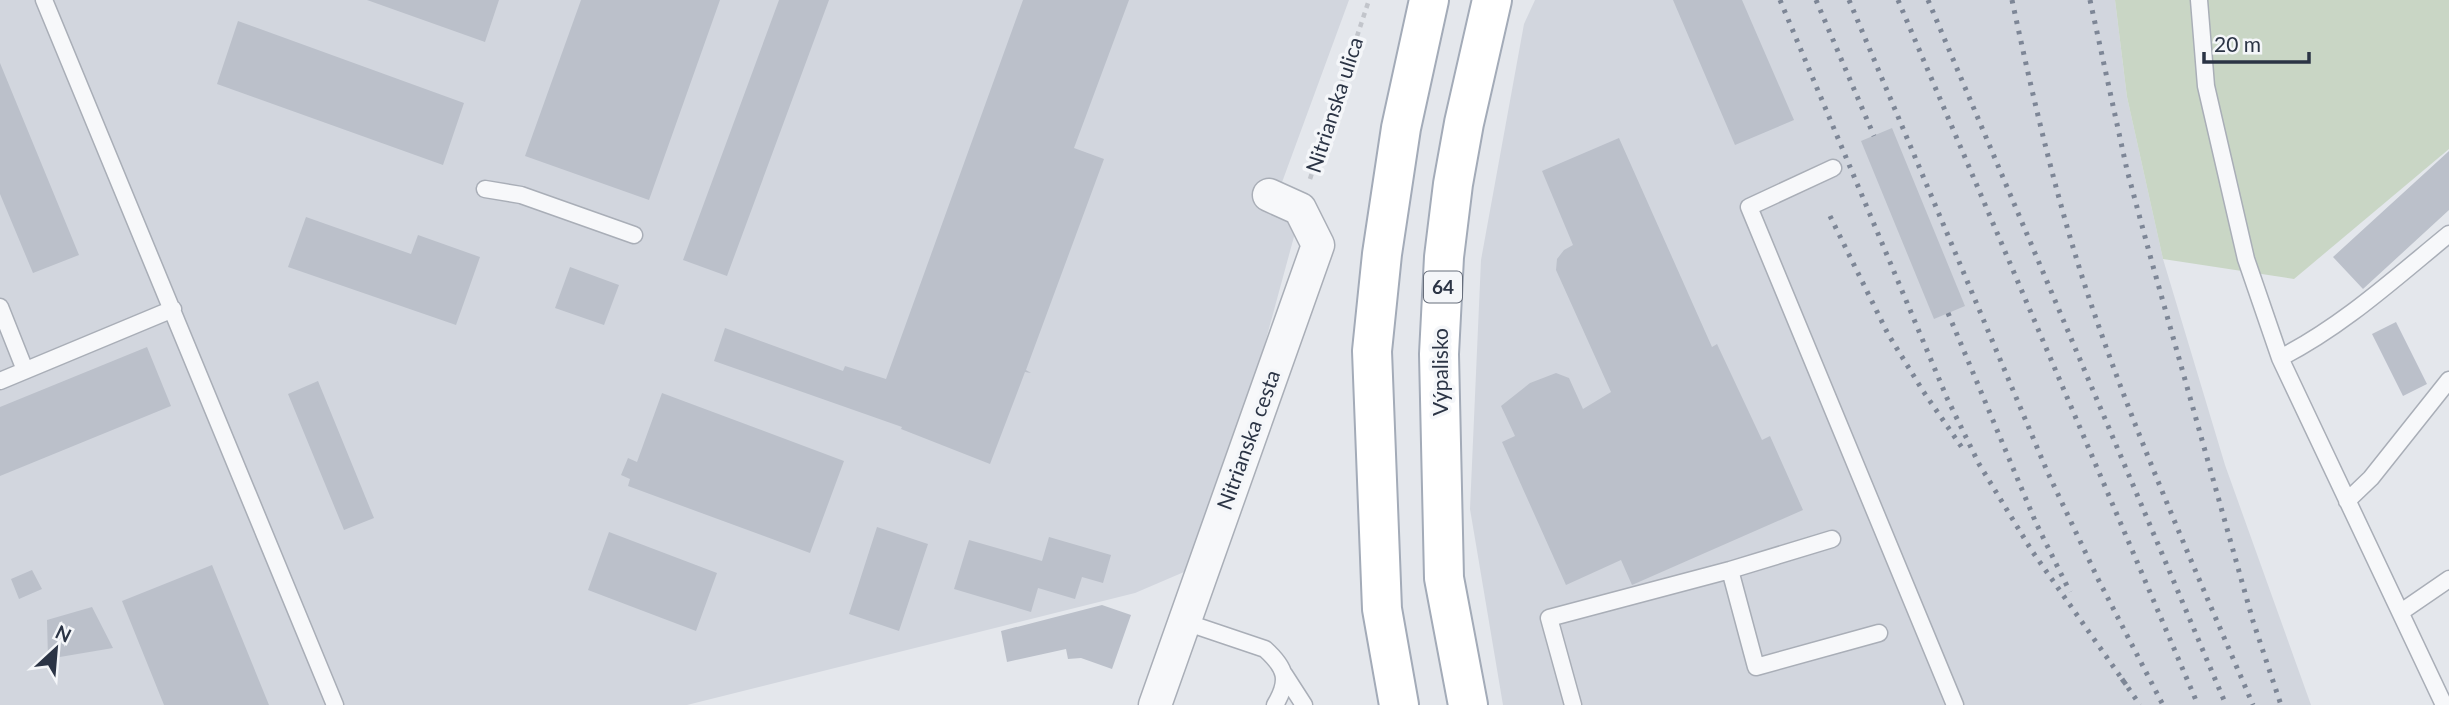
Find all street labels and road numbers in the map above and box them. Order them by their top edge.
street label: Nitrianska ulica [1300,34,1367,175]
road number: 64 [1424,272,1462,302]
street label: Výpalisko [1427,328,1452,416]
street label: Nitrianska cesta [1211,366,1284,513]

